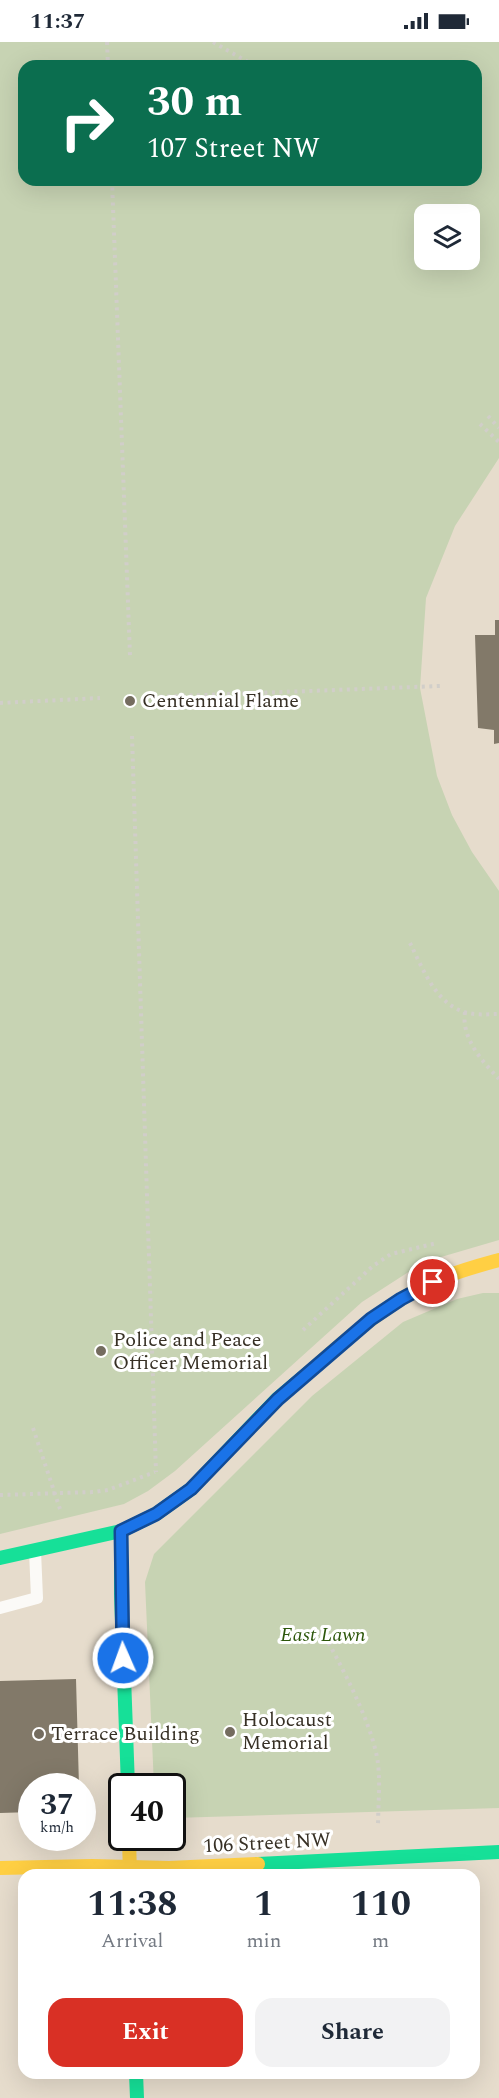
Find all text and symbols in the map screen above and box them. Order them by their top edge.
text: 11:37 [30,5,85,38]
text: 30 m [147,71,242,134]
icon: right [48,84,126,162]
text: 107 Street NW [147,128,320,170]
map controls [414,204,480,270]
button: layers [414,204,480,270]
place label: Centennial Flame [142,686,299,716]
marker: Centennial Flame [123,694,137,708]
pin [407,1256,458,1307]
icon: arrive [416,1265,449,1298]
place label: Police and Peace Officer Memorial [113,1325,268,1378]
marker: Police and Peace Officer Memorial [94,1344,108,1358]
park label: East Lawn [280,1620,366,1650]
position arrow [91,1626,155,1690]
place label: Holocaust Memorial [242,1705,332,1758]
place label: Terrace Building [51,1719,200,1749]
marker: Holocaust Memorial [223,1725,237,1739]
marker: Terrace Building [32,1727,46,1741]
speed limit sign: 40 [108,1773,186,1851]
text: 37 [40,1782,74,1828]
text: km/h [40,1816,74,1839]
street label: 106 Street NW [202,1825,332,1861]
text: 11:38 [87,1877,177,1932]
text: 1 [254,1877,274,1932]
text: 110 [350,1877,411,1932]
text: Arrival [101,1926,163,1956]
text: min [246,1926,281,1956]
text: m [372,1926,389,1956]
button: Exit [48,1998,243,2067]
button: Share [255,1998,450,2067]

